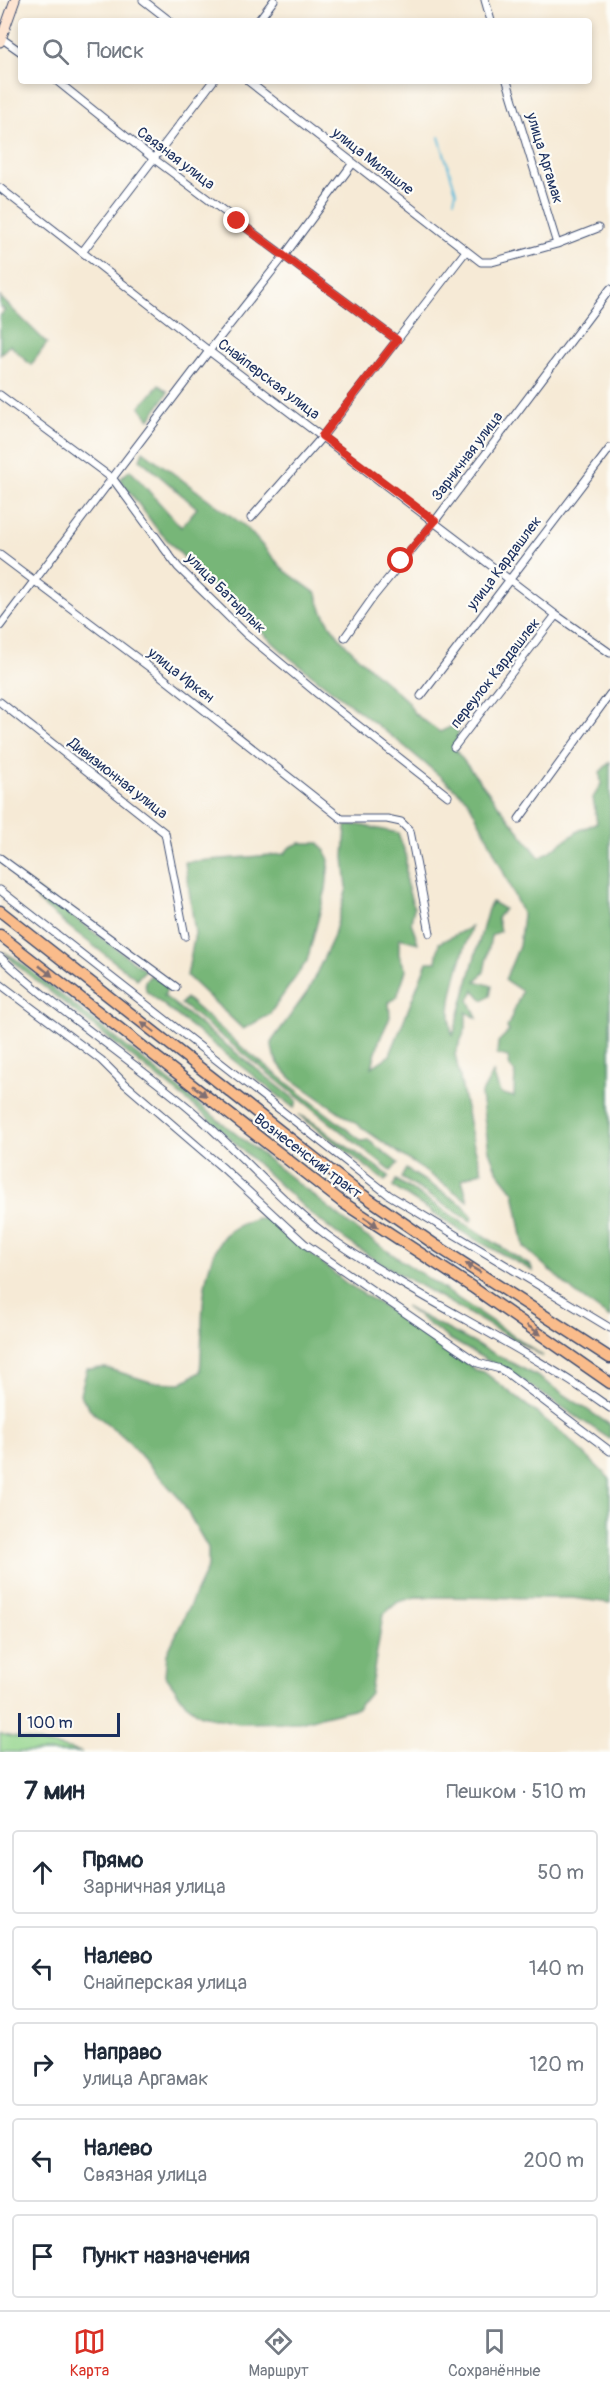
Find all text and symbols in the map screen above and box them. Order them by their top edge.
search box [18,18,592,84]
icon: search [39,35,72,68]
text: Поиск [87,37,144,65]
street label: улица Аргамак [521,109,567,206]
street label: Связная улица [133,123,219,194]
street label: улица Миляшле [327,123,418,200]
route end [223,207,249,233]
street label: Снайперская улица [214,335,324,424]
street label: Зарничная улица [428,408,507,505]
street label: улица Кардашлек [462,512,546,615]
route start [387,547,413,573]
street label: улица Батырлык [181,548,270,638]
street label: переулок Кардашлек [446,614,545,732]
street label: улица Иркен [143,643,218,707]
street label: Дивизионная улица [63,733,171,823]
one-way arrow [38,965,54,978]
one-way arrow [140,1021,156,1034]
one-way arrow [192,1085,207,1097]
street label: Вознесенский тракт [250,1110,366,1204]
one-way arrow [363,1216,379,1228]
one-way arrow [465,1263,481,1274]
one-way arrow [526,1324,542,1335]
scale bar [18,1710,120,1738]
text: 100 m [27,1713,73,1733]
text: 7 мин [24,1775,85,1807]
text: Пешком · 510 m [446,1779,586,1804]
text: Прямо [83,1846,143,1874]
icon: ahead [26,1856,59,1889]
text: 50 m [537,1860,584,1885]
text: Зарничная улица [83,1874,226,1899]
text: Налево [83,1942,152,1970]
icon: left [26,1952,59,1985]
text: 140 m [529,1956,584,1981]
text: Снайперская улица [83,1970,247,1995]
text: Направо [83,2038,162,2066]
icon: right [26,2048,59,2081]
text: 120 m [529,2052,584,2077]
text: улица Аргамак [83,2066,208,2091]
text: Налево [83,2134,152,2162]
icon: left [26,2144,59,2177]
text: 200 m [523,2148,584,2173]
text: Связная улица [83,2162,207,2187]
icon: arrive [26,2240,59,2273]
text: Пункт назначения [83,2242,250,2270]
tab: Карта [70,2325,109,2381]
tab: Маршрут [249,2325,309,2381]
tab: Сохранённые [448,2325,540,2381]

